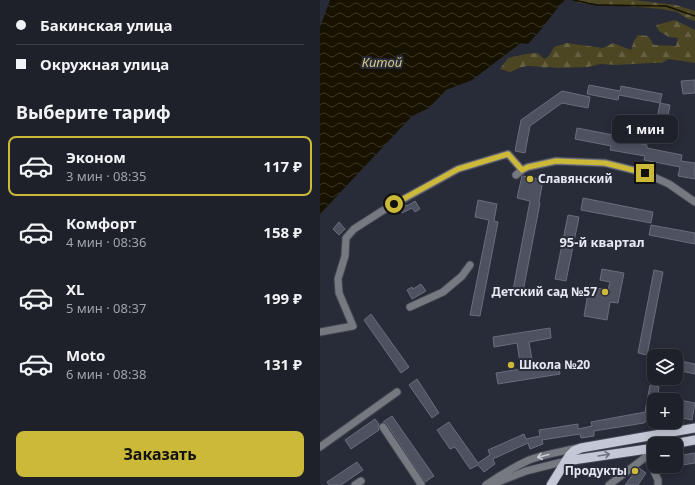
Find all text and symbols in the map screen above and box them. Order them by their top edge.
text: Бакинская улица [40,15,173,35]
water label: Китой [362,53,403,71]
text: Окружная улица [40,54,169,74]
text: Выберите тариф [16,100,171,124]
callout: 1 мин [612,115,678,143]
text: 1 мин [626,120,665,138]
text: Эконом [66,147,126,167]
icon: car [18,148,54,184]
text: 117 ₽ [263,156,302,176]
route end [636,164,654,182]
text: 3 мин · 08:35 [66,167,146,185]
place label: Славянский [538,170,613,187]
marker: Славянский [525,174,535,184]
route start [385,195,403,213]
text: Комфорт [66,213,136,233]
icon: car [18,214,54,250]
text: 158 ₽ [263,222,302,242]
text: 4 мин · 08:36 [66,233,146,251]
district label: 95-й квартал [559,233,645,251]
text: XL [66,279,84,299]
icon: car [18,280,54,316]
place label: Детский сад №57 [492,283,597,300]
marker: Детский сад №57 [600,287,610,297]
text: 199 ₽ [263,288,302,308]
text: 5 мин · 08:37 [66,299,146,317]
text: Moto [66,345,105,365]
icon: car [18,346,54,382]
map controls [647,349,683,473]
button: layers [647,349,683,385]
text: 131 ₽ [263,354,302,374]
place label: Школа №20 [519,356,590,373]
marker: Школа №20 [506,360,516,370]
text: 6 мин · 08:38 [66,365,146,383]
button: + [647,393,683,429]
button: Заказать [16,431,304,477]
button: − [647,437,683,473]
one-way arrow [597,451,610,459]
one-way arrow [537,453,550,460]
place label: Продукты [565,462,627,479]
marker: Продукты [630,466,640,476]

